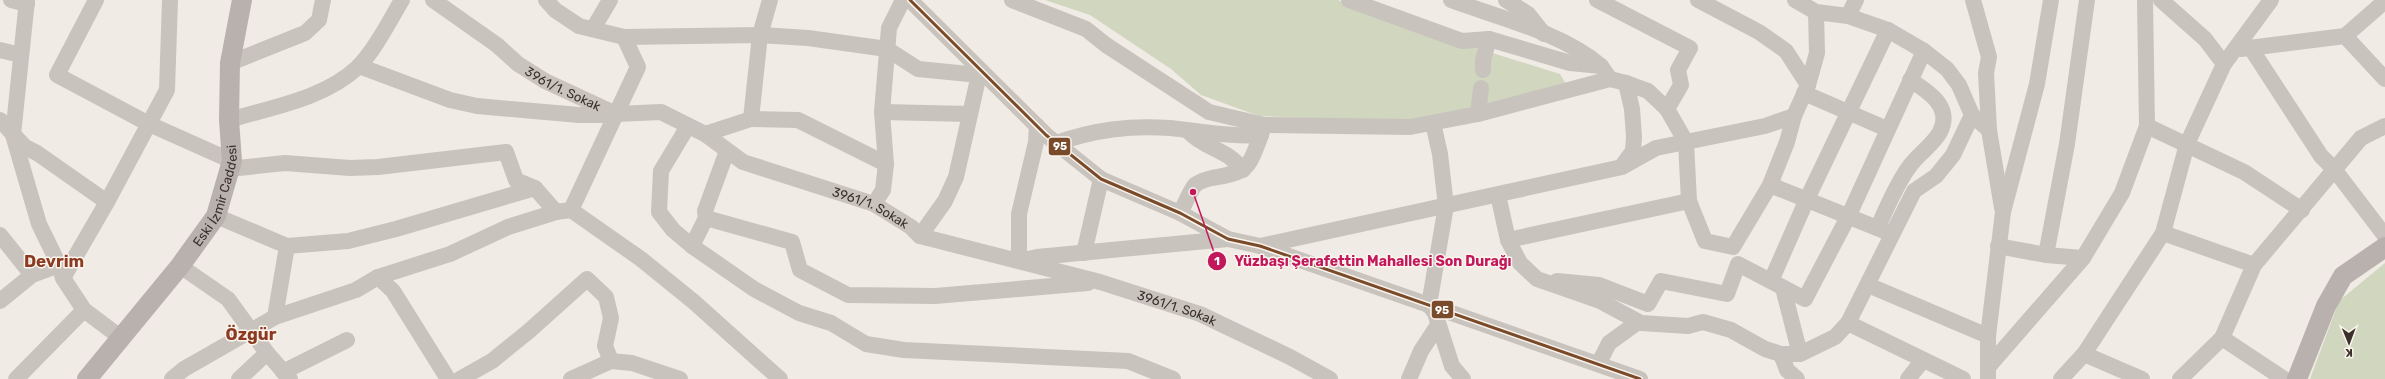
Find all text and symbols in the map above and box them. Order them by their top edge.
street label: 3961/1. Sokak [522,63,604,114]
line badge: 95 [1048,137,1071,156]
text: 95 [1053,140,1067,153]
street label: Eski İzmir Caddesi [189,144,240,249]
street label: 3961/1. Sokak [831,184,912,231]
callout: Yüzbaşı Şerafettin Mahallesi Son Durağı [1207,248,1520,274]
district label: Devrim [24,251,84,271]
text: Yüzbaşı Şerafettin Mahallesi Son Durağı [1234,253,1512,270]
text: 1 [1214,254,1220,268]
street label: 3961/1. Sokak [1136,287,1219,328]
line badge: 95 [1431,300,1454,319]
text: 95 [1435,304,1449,317]
north arrow [2329,323,2369,363]
district label: Özgür [226,324,277,344]
text: K [2345,346,2353,359]

